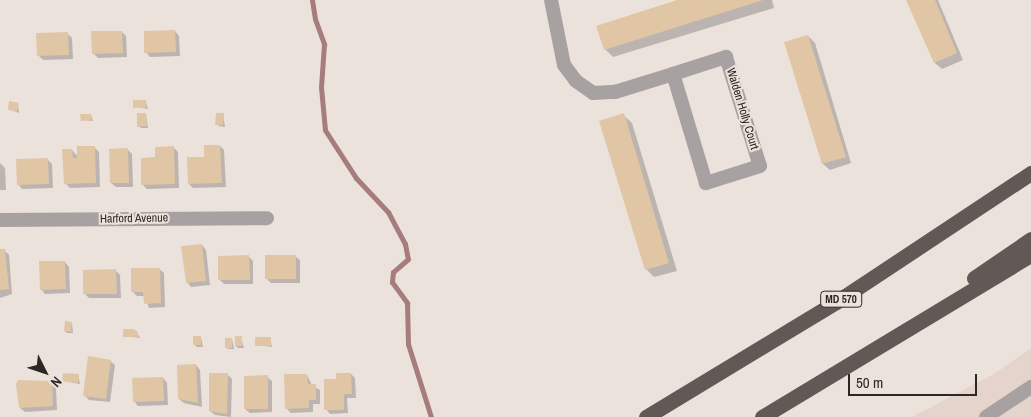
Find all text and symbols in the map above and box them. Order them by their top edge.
street label: Walden Holly Court [723,67,761,151]
street label: Harford Avenue [100,211,168,227]
road number: MD 570 [820,290,862,308]
north arrow [20,347,70,397]
scale bar [851,364,980,396]
text: 50 m [856,372,883,393]
text: N [47,373,66,391]

